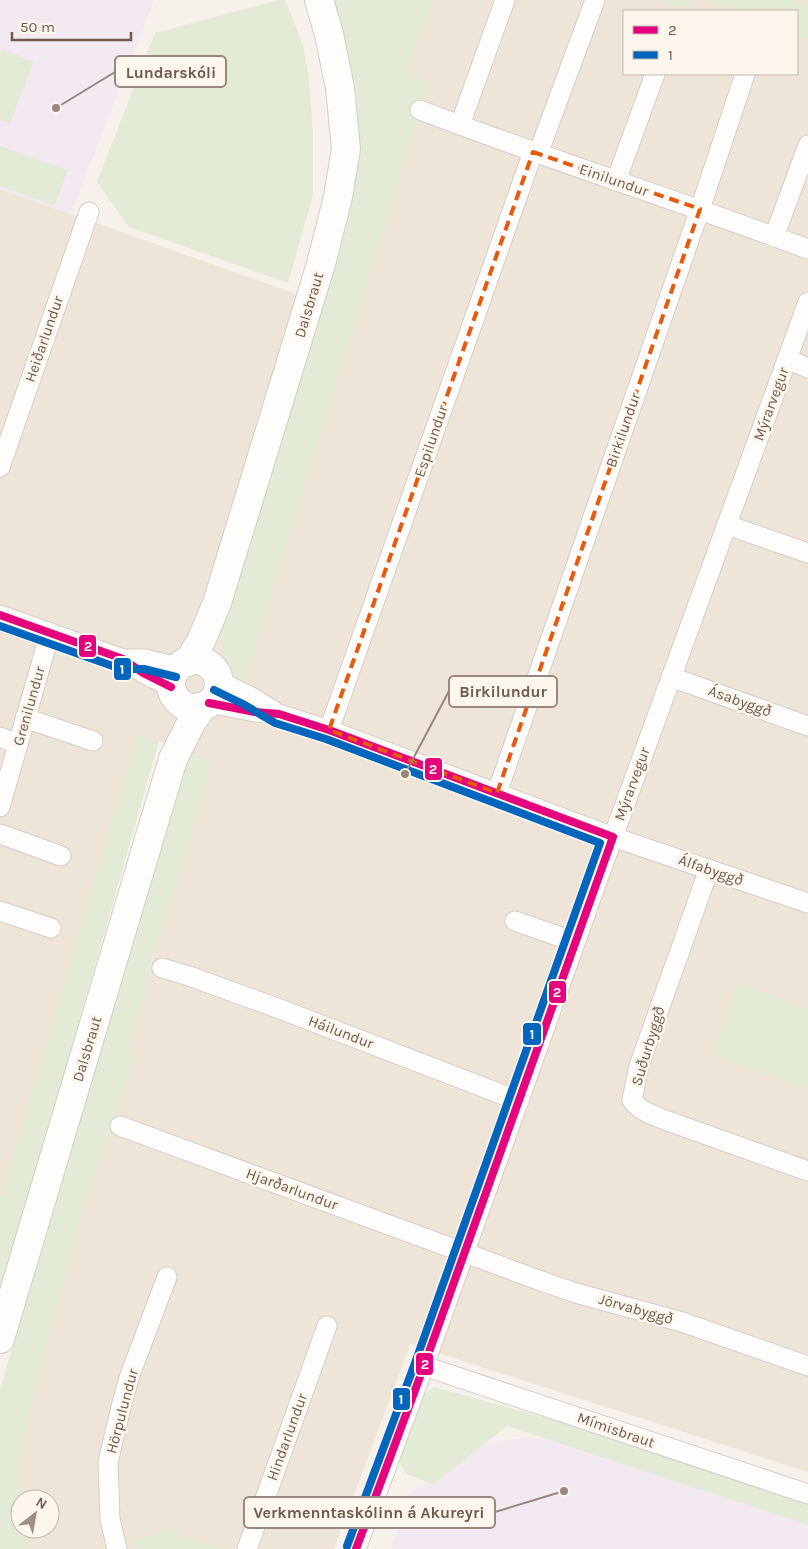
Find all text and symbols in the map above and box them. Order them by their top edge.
scale bar [12,10,131,42]
legend [623,10,798,75]
text: 50 m [20,18,55,36]
text: 2 [668,21,677,39]
text: 1 [668,46,673,64]
callout: Lundarskóli [115,56,226,87]
text: Lundarskóli [126,63,216,82]
street label: Einilundur [577,160,652,200]
street label: Dalsbraut [291,270,328,340]
street label: Heiðarlundur [21,293,67,384]
street label: Mýrarvegur [749,364,793,443]
street label: Birkilundur [602,390,644,470]
street label: Espilundur [410,402,452,480]
line badge: 2 [78,634,97,658]
text: 2 [84,638,92,655]
line badge: 1 [113,657,132,681]
text: 1 [120,661,125,678]
street label: Grenilundur [9,664,49,748]
callout: Birkilundur [449,676,557,707]
street label: Ásabyggð [706,681,774,721]
text: Birkilundur [459,682,548,701]
street label: Mýrarvegur [610,744,654,823]
line badge: 2 [424,757,443,781]
text: 2 [429,761,437,778]
street label: Álfabyggð [676,851,746,889]
line badge: 2 [548,980,567,1004]
text: 2 [553,984,561,1001]
street label: Suðurbyggð [627,1004,669,1088]
street label: Háilundur [306,1011,377,1053]
street label: Dalsbraut [69,1014,106,1084]
line badge: 1 [522,1022,542,1046]
text: 1 [530,1026,535,1043]
street label: Hjarðarlundur [244,1164,341,1214]
street label: Jörvabyggð [597,1290,675,1328]
line badge: 2 [415,1352,434,1376]
text: 2 [421,1356,429,1373]
street label: Hörpulundur [102,1366,142,1455]
line badge: 1 [392,1387,411,1411]
street label: Hindarlundur [263,1390,311,1483]
text: 1 [399,1391,404,1408]
street label: Mímisbraut [575,1408,657,1452]
north arrow [10,1489,60,1539]
text: N [33,1493,50,1513]
callout: Verkmenntaskólinn á Akureyri [244,1497,495,1528]
text: Verkmenntaskólinn á Akureyri [254,1503,484,1522]

